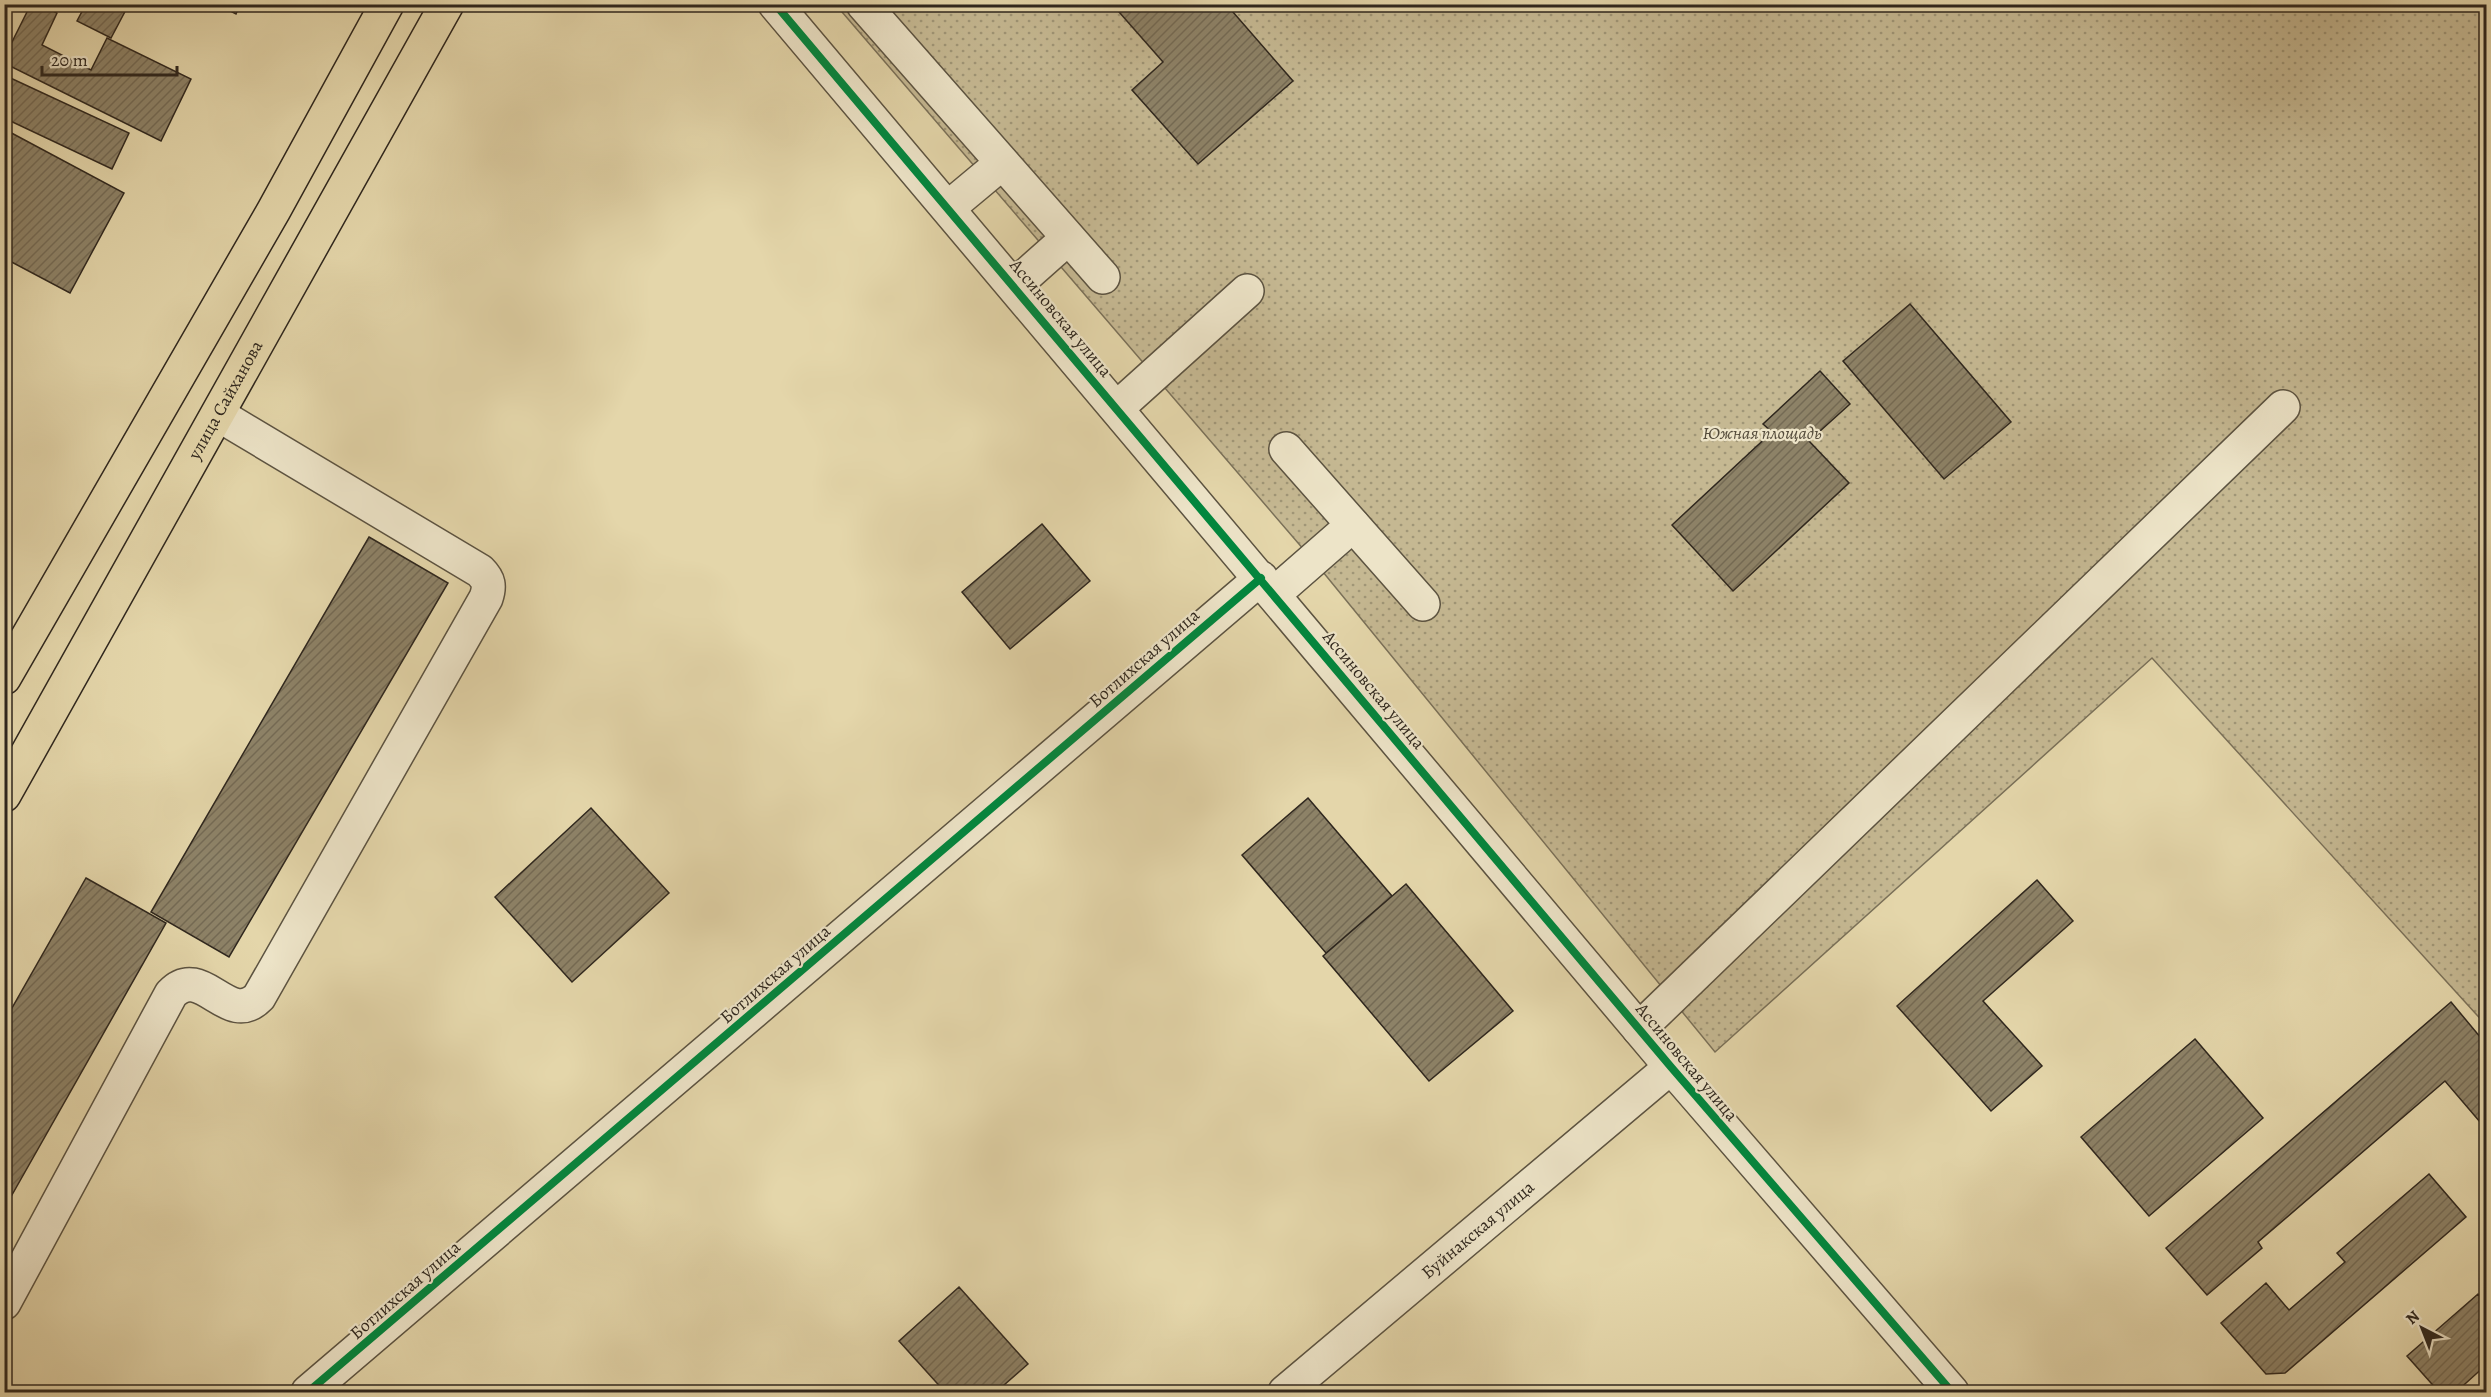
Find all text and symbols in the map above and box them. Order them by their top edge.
scale bar [42,39,177,77]
text: 20 m [51,48,88,72]
street label: Ассиновская улица [1004,253,1118,383]
street label: улица Сайханова [182,335,269,465]
park label: Южная площадь [1702,421,1822,445]
street label: Ботлихская улица [1084,603,1205,713]
street label: Ассиновская улица [1317,625,1431,755]
street label: Ботлихская улица [715,919,836,1029]
street label: Ассиновская улица [1630,997,1744,1127]
street label: Буйнакская улица [1416,1175,1540,1284]
street label: Ботлихская улица [345,1235,466,1345]
north arrow [2392,1298,2452,1358]
text: N [2401,1305,2425,1330]

